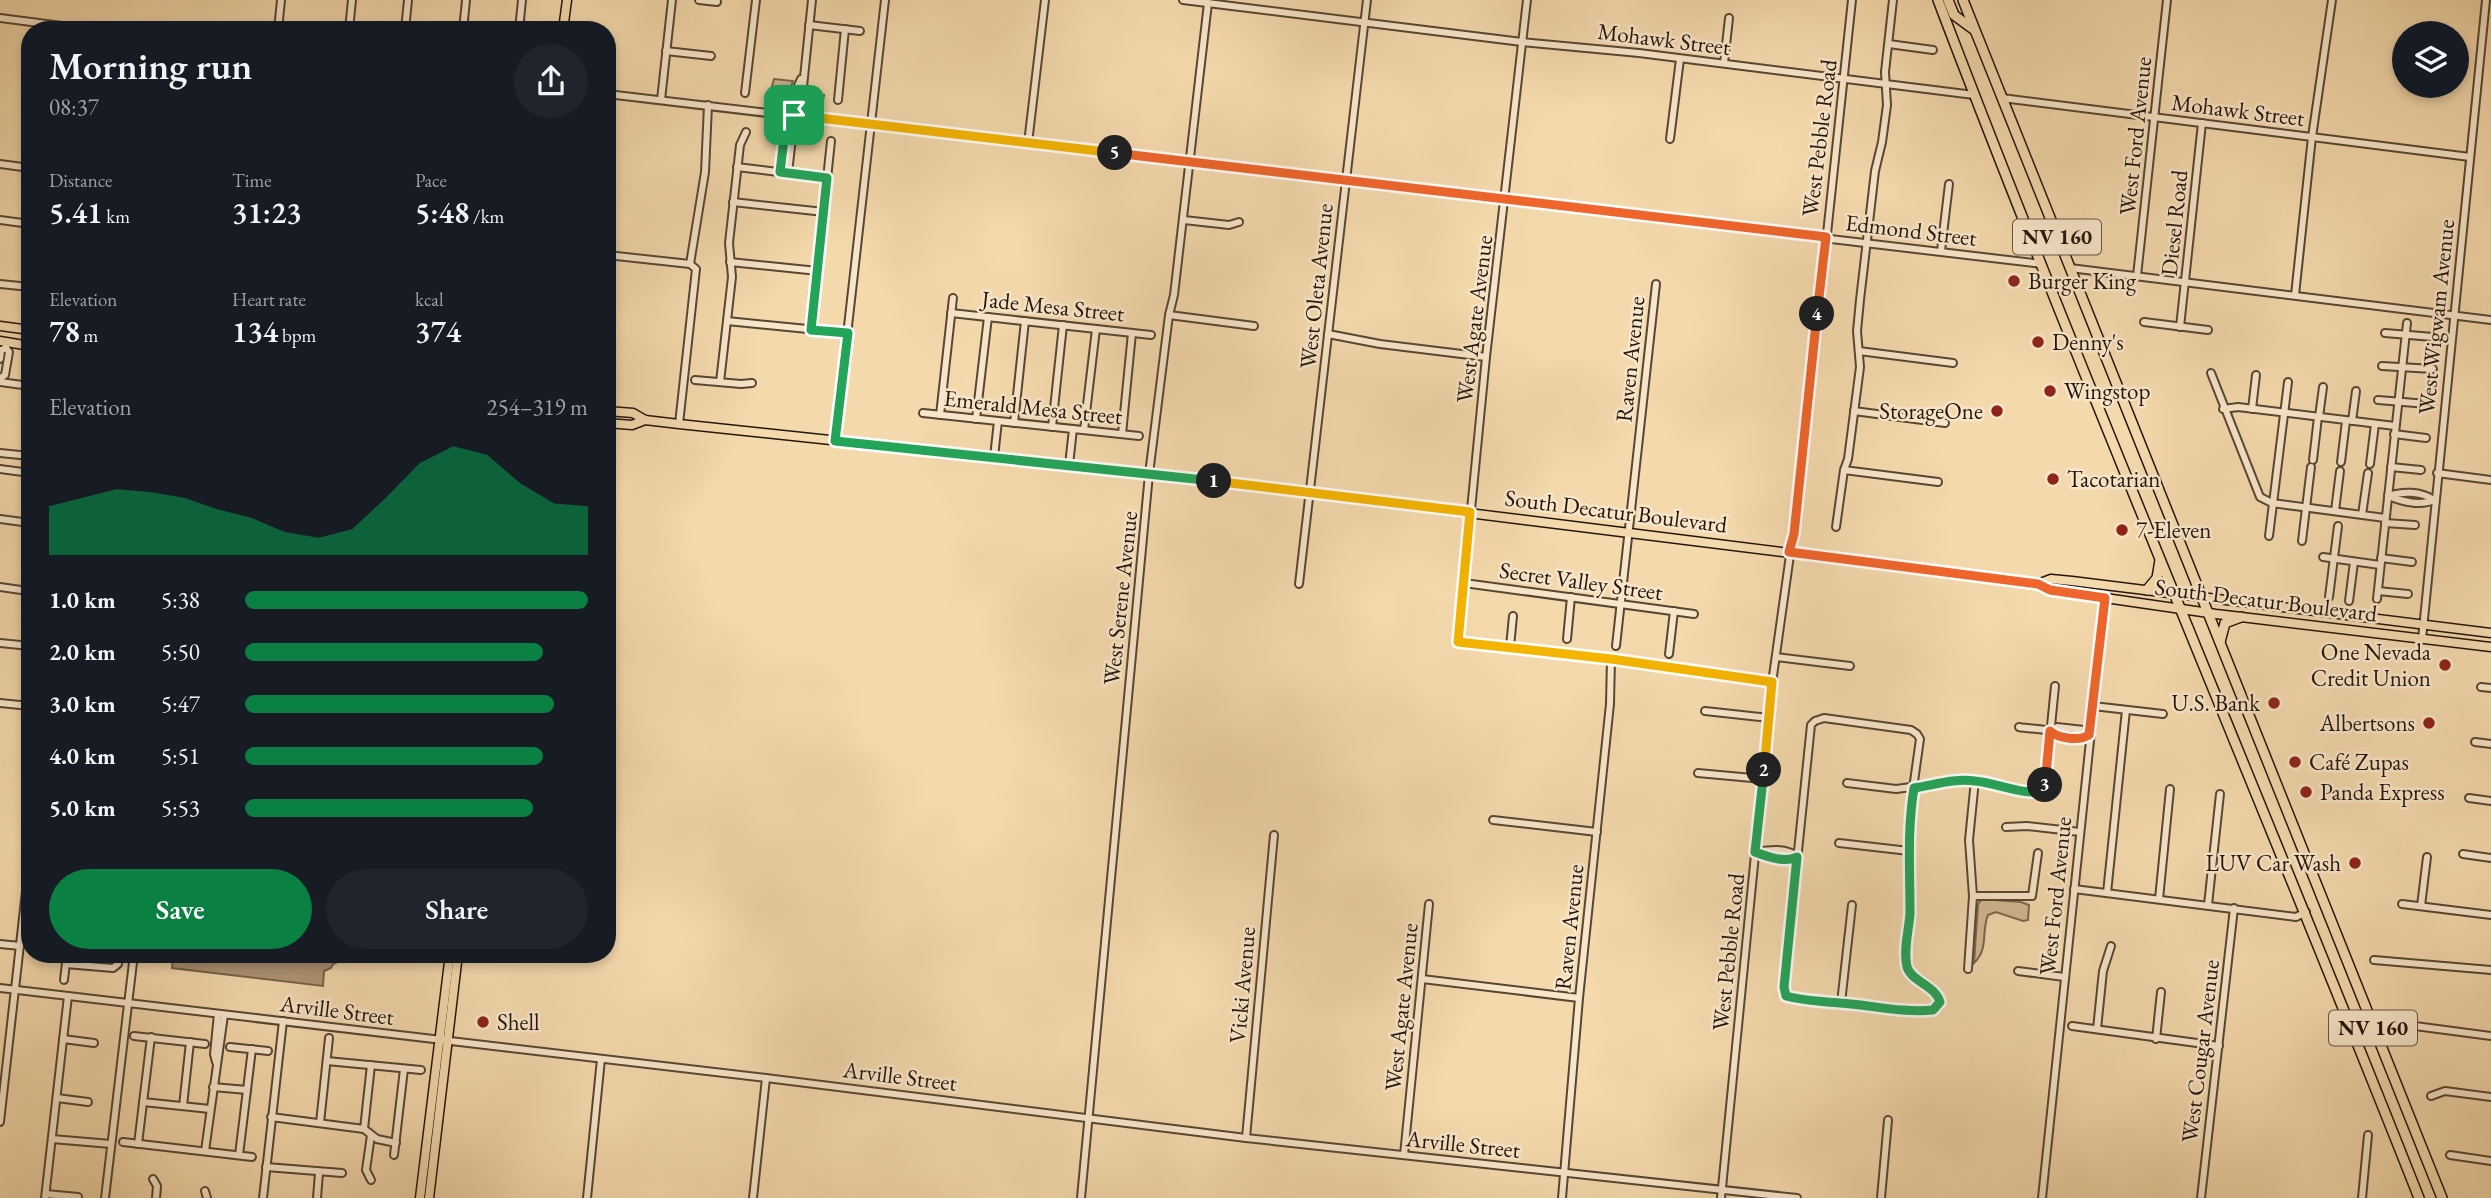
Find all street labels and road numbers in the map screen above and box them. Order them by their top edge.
street label: Mohawk Street [1596,16,1733,62]
street label: West Ford Avenue [2112,55,2158,217]
street label: West Pebble Road [1794,57,1844,218]
street label: Mohawk Street [2170,87,2307,133]
street label: Diesel Road [2154,168,2195,278]
street label: West Oleta Avenue [1292,202,1340,370]
street label: Edmond Street [1844,207,1979,253]
street label: West Wigwam Avenue [2411,218,2461,416]
road number: NV 160 [2013,219,2101,254]
street label: West Agate Avenue [1449,233,1499,405]
street label: Jade Mesa Street [978,283,1127,328]
street label: Raven Avenue [1608,295,1652,423]
street label: Emerald Mesa Street [942,383,1125,431]
street label: South Decatur Boulevard [1503,482,1729,540]
street label: West Serene Avenue [1096,509,1144,687]
street label: Secret Valley Street [1497,555,1665,607]
street label: South Decatur Boulevard [2153,571,2379,629]
street label: West Ford Avenue [2032,815,2078,977]
street label: Raven Avenue [1547,863,1591,991]
street label: West Pebble Road [1705,871,1751,1032]
street label: West Agate Avenue [1377,921,1425,1093]
street label: Vicki Avenue [1222,925,1262,1045]
street label: West Cougar Avenue [2174,958,2226,1144]
street label: Arville Street [277,988,396,1032]
road number: NV 160 [2329,1010,2417,1046]
street label: Arville Street [840,1054,959,1098]
street label: Arville Street [1404,1123,1522,1165]

